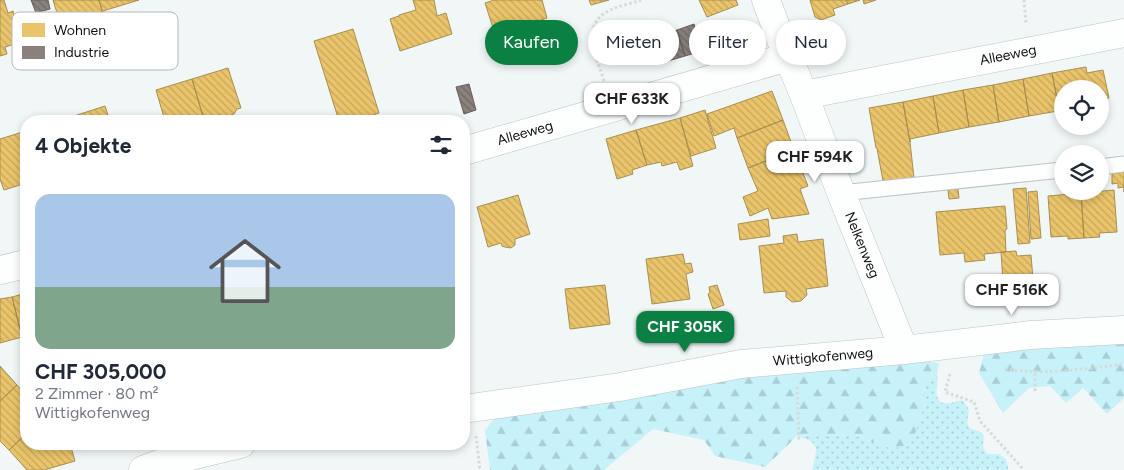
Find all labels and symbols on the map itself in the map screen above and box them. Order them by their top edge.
legend [12,12,178,70]
text: Wohnen [54,22,106,39]
street label: Alleeweg [978,41,1038,69]
text: Industrie [54,44,109,61]
pin: CHF 633K [580,82,684,125]
street label: Alleeweg [495,117,555,149]
pin: CHF 594K [763,140,867,183]
street label: Nelkenweg [841,209,883,281]
pin: CHF 516K [960,274,1064,316]
pin: CHF 305K [633,310,737,353]
street label: Wittigkofenweg [772,344,874,370]

